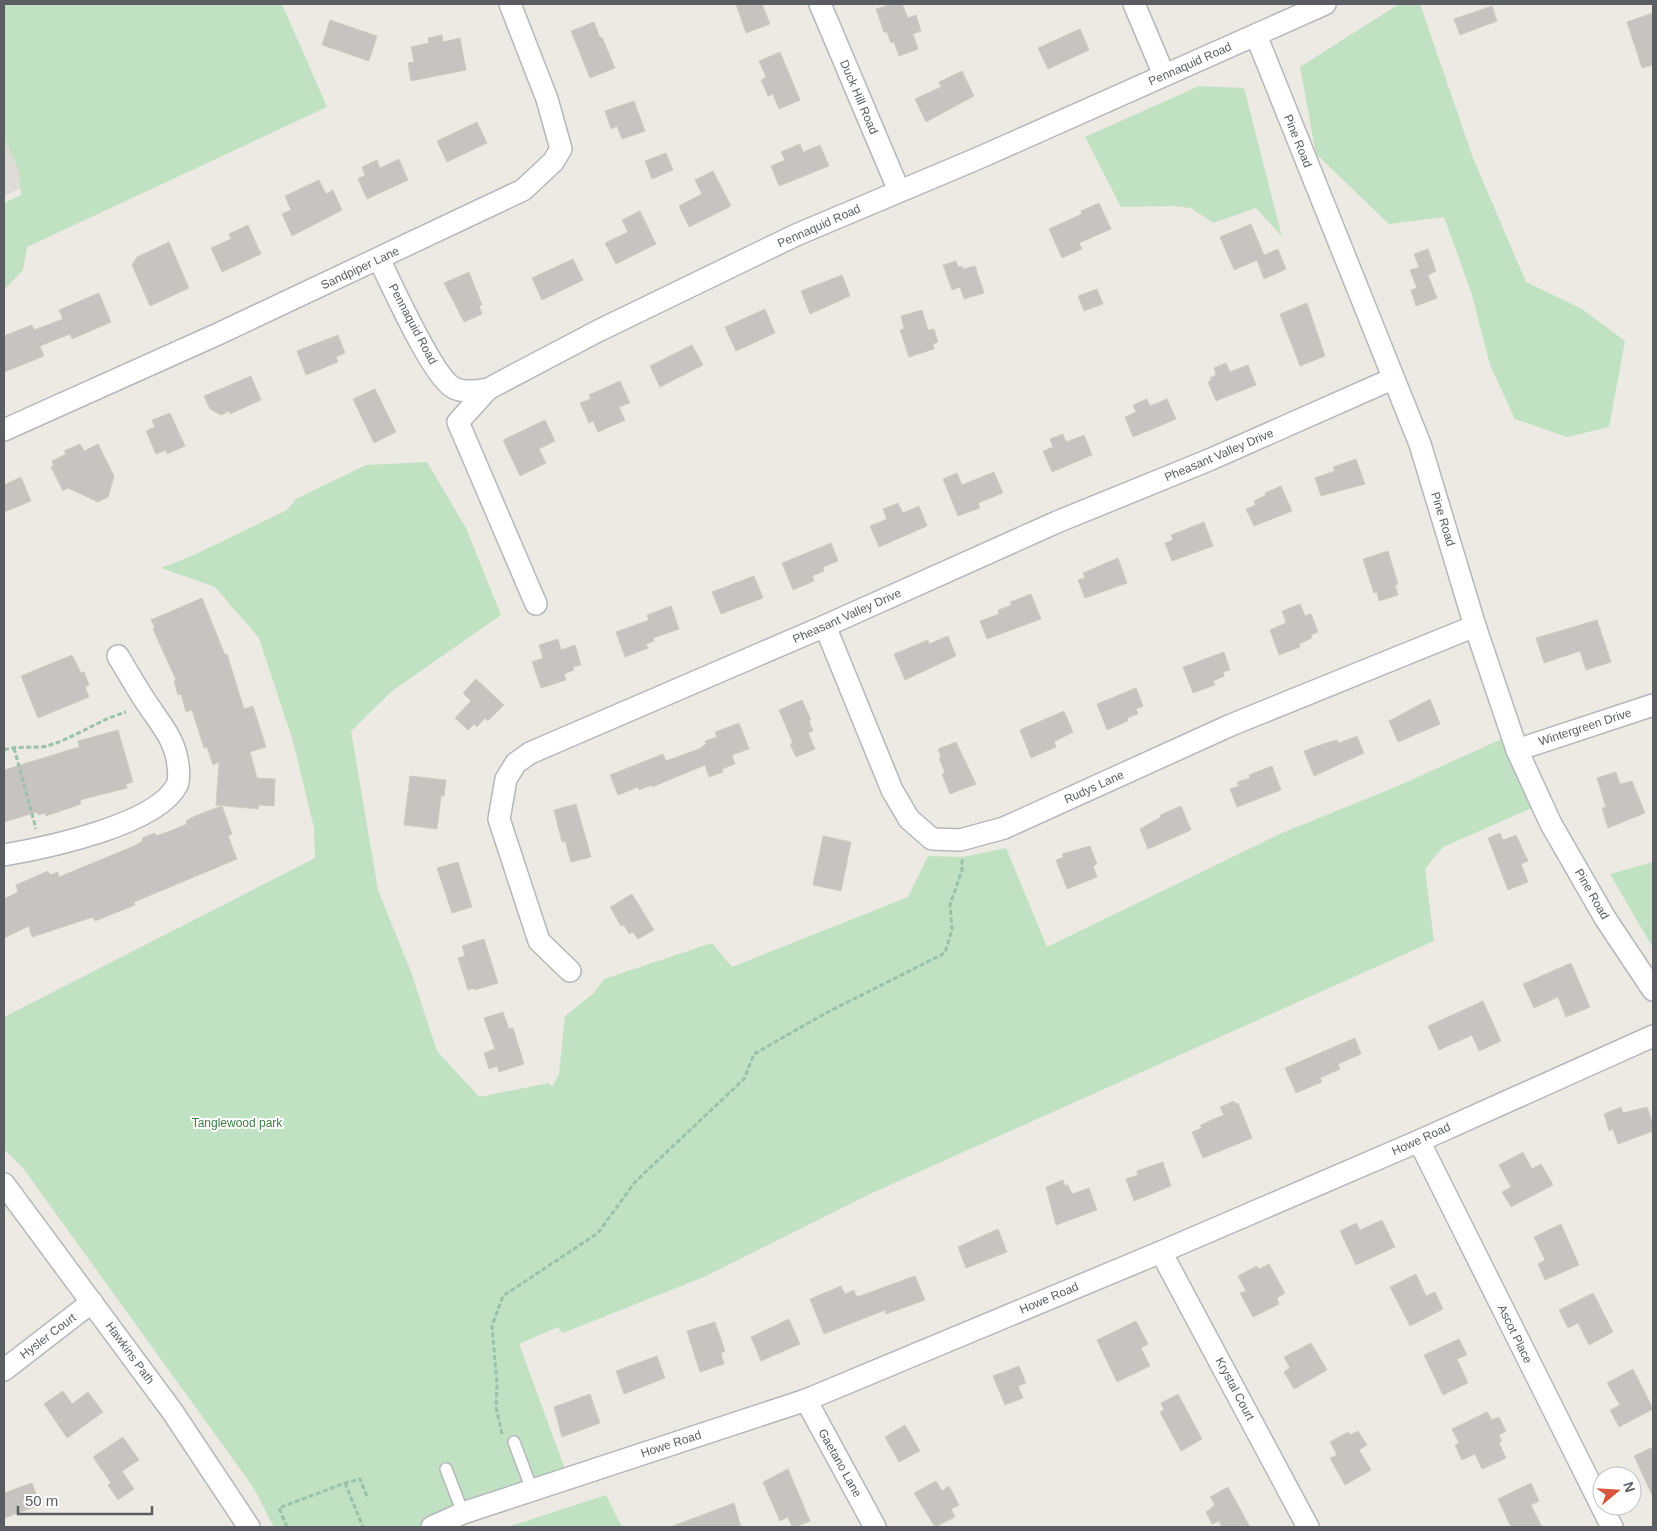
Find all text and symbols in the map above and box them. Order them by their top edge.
street label: Pennaquid Road [1146,39,1234,89]
street label: Duck Hill Road [837,58,881,136]
street label: Pine Road [1281,112,1315,170]
street label: Pennaquid Road [775,201,863,251]
street label: Sandpiper Lane [319,244,402,292]
street label: Pennaquid Road [386,281,440,367]
street label: Pheasant Valley Drive [1162,426,1276,484]
street label: Pine Road [1428,490,1458,548]
street label: Pheasant Valley Drive [791,586,904,646]
street label: Wintergreen Drive [1537,705,1633,749]
street label: Rudys Lane [1062,767,1126,806]
street label: Pine Road [1572,866,1612,922]
park label: Tanglewood park [192,1116,283,1130]
street label: Howe Road [1390,1120,1452,1158]
street label: Howe Road [1017,1279,1081,1317]
street label: Ascot Place [1495,1302,1535,1366]
street label: Hysler Court [17,1310,79,1362]
street label: Hawkins Path [103,1319,157,1387]
street label: Krystal Court [1213,1355,1258,1423]
street label: Gaetano Lane [815,1426,865,1500]
street label: Howe Road [639,1428,703,1460]
north arrow [1592,1466,1642,1516]
text: N [1620,1480,1639,1494]
scale bar [18,1484,151,1516]
text: 50 m [25,1492,58,1509]

